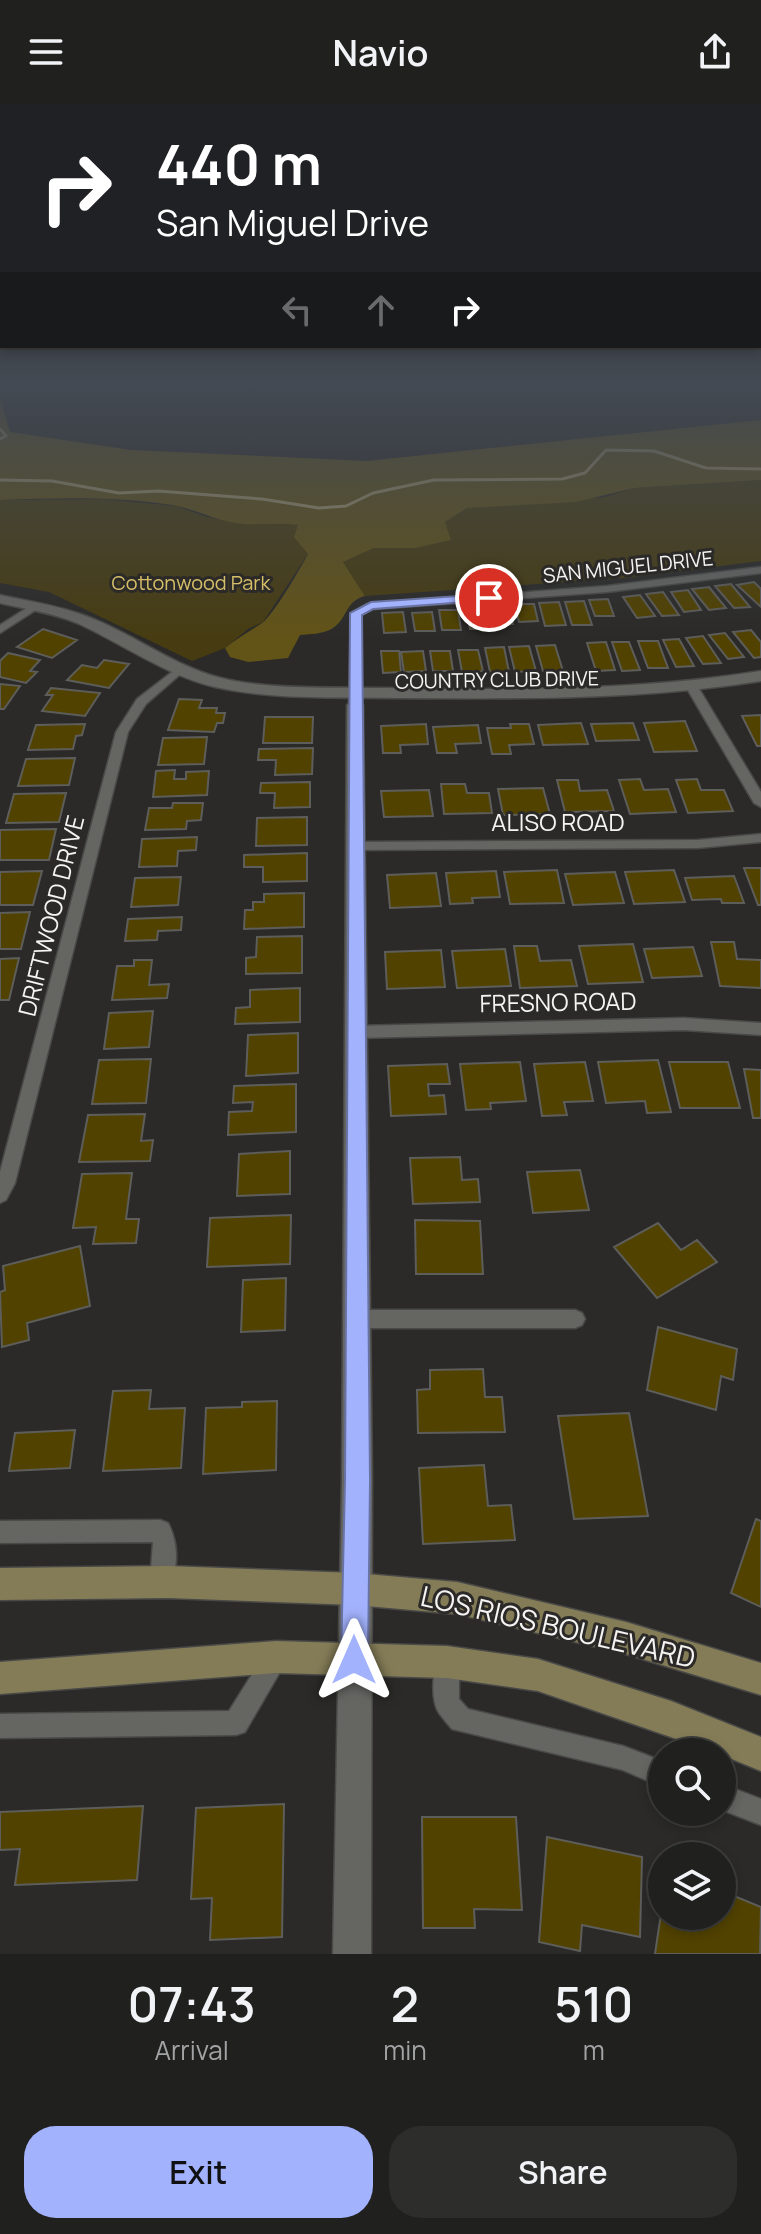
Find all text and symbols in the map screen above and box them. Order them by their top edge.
text: Navio [332,28,429,77]
icon: menu [24,30,68,74]
icon: share [693,30,737,74]
text: 440 m [156,125,322,202]
icon: right [24,136,128,240]
text: San Miguel Drive [156,198,429,247]
icon: left [275,288,319,332]
icon: ahead [359,288,403,332]
icon: right [443,288,487,332]
street label: SAN MIGUEL DRIVE [541,544,714,589]
pin [455,564,523,632]
park label: Cottonwood Park [112,569,272,596]
icon: arrive [467,576,511,620]
street label: COUNTRY CLUB DRIVE [395,664,599,695]
street label: ALISO ROAD [491,805,625,838]
street label: DRIFTWOOD DRIVE [10,812,91,1020]
street label: FRESNO ROAD [479,984,637,1019]
street label: LOS RIOS BOULEVARD [417,1576,699,1676]
position arrow [312,1618,396,1702]
map controls [648,1738,736,1930]
button: search [648,1738,736,1826]
button: layers [648,1842,736,1930]
text: 07:43 [128,1971,256,2036]
text: 2 [391,1971,419,2036]
text: 510 [554,1971,633,2036]
text: Arrival [154,2032,229,2068]
text: min [383,2032,427,2068]
text: m [583,2032,605,2068]
button: Exit [24,2126,373,2218]
button: Share [389,2126,737,2218]

